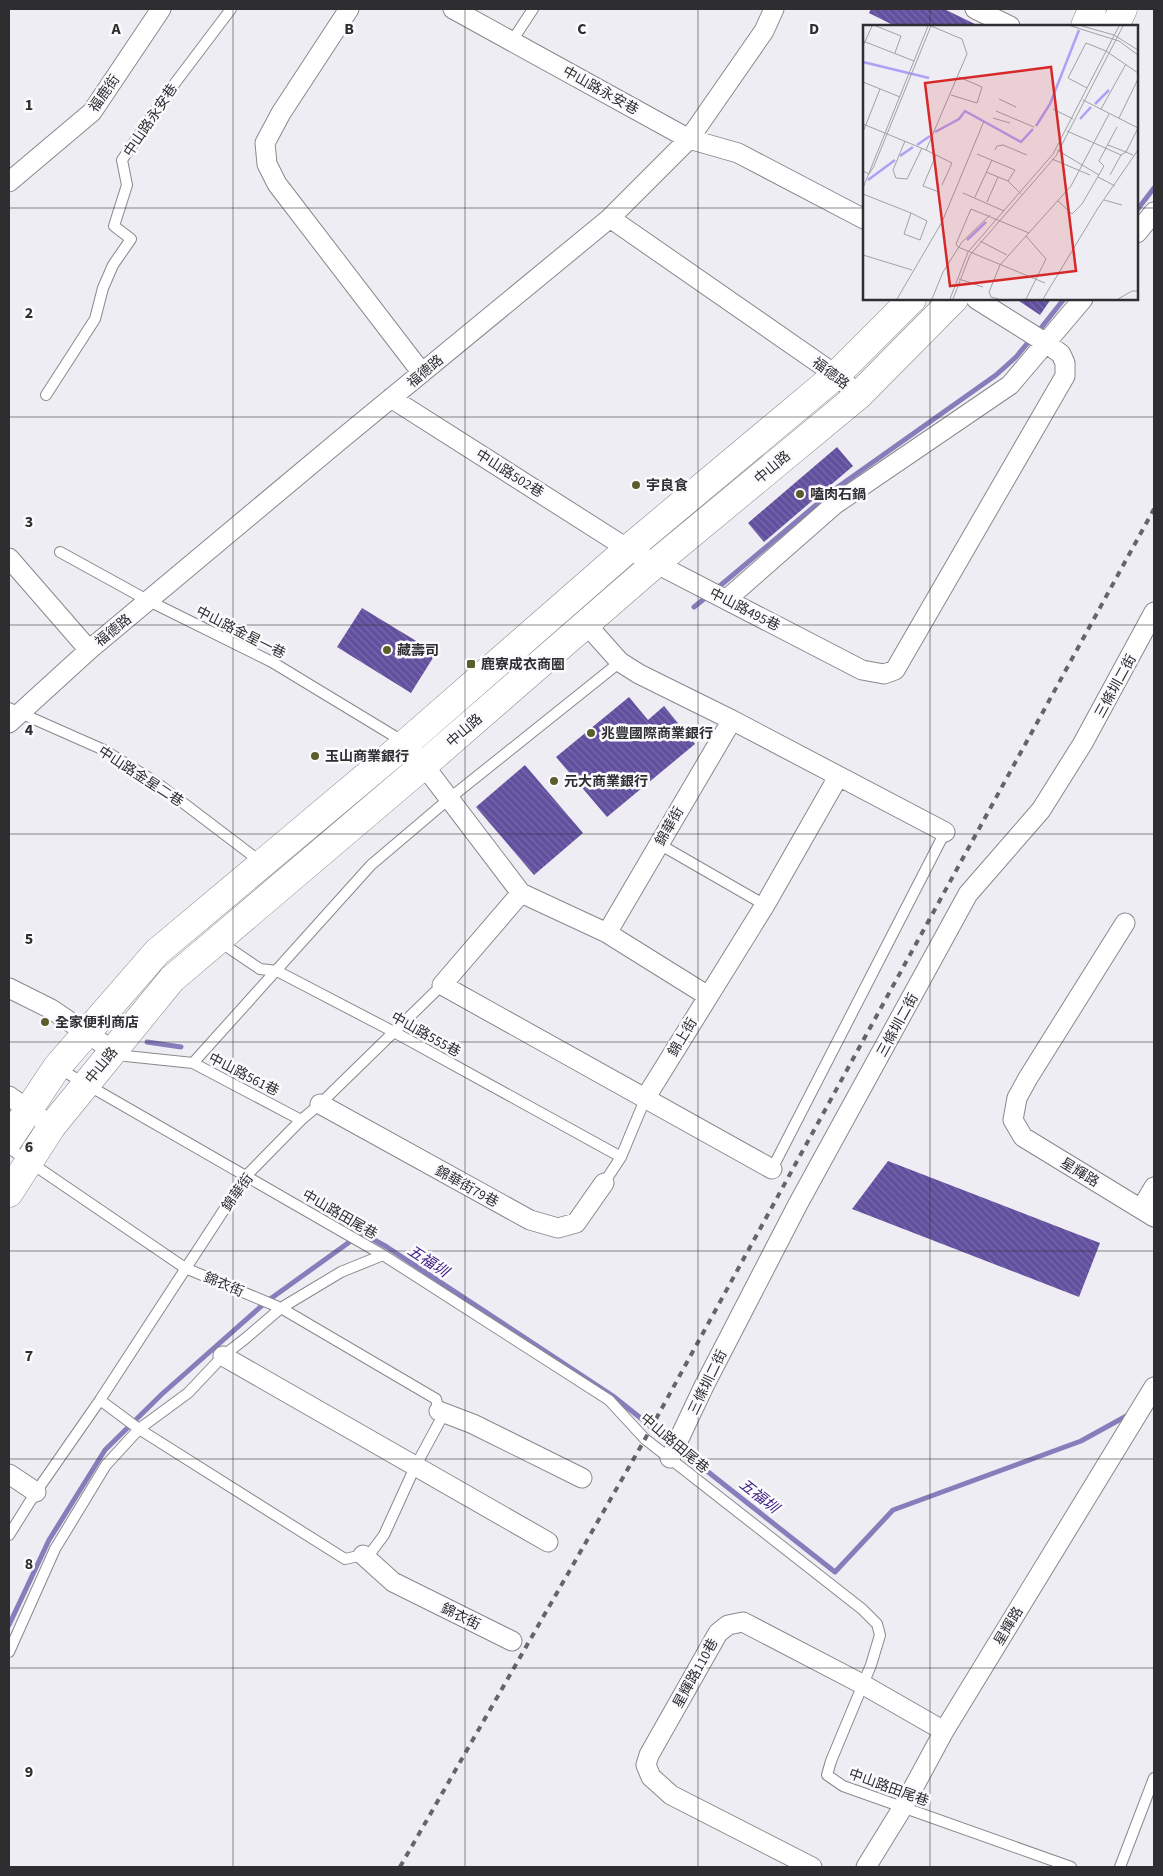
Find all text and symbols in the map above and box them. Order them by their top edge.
text: A [110,18,121,40]
text: B [344,18,354,40]
text: C [577,18,587,40]
text: D [809,18,819,40]
inset map [863,25,1138,300]
street label: 中山路永安巷 [559,62,642,120]
street label: 福鹿街 [85,71,125,117]
street label: 中山路永安巷 [119,80,183,161]
text: 1 [25,94,33,116]
text: 2 [25,302,33,324]
street label: 福德路 [403,351,448,393]
street label: 福德路 [808,353,853,394]
street label: 中山路502巷 [472,445,547,503]
street label: 中山路 [750,447,795,489]
place label: 宇良食 [646,476,688,496]
marker: 宇良食 [630,479,642,491]
place label: 嗑肉石鍋 [810,485,866,505]
marker: 嗑肉石鍋 [794,488,806,500]
text: 3 [25,511,33,533]
street label: 中山路495巷 [706,584,783,636]
street label: 中山路金星一巷 [192,602,289,664]
street label: 福德路 [91,610,136,652]
place label: 藏壽司 [397,641,439,661]
marker: 藏壽司 [381,644,393,656]
street label: 三條圳二街 [1090,651,1142,722]
place label: 鹿寮成衣商圈 [481,655,565,675]
marker: 鹿寮成衣商圈 [465,658,477,670]
street label: 中山路 [442,709,487,752]
text: 4 [25,719,34,741]
place label: 兆豐國際商業銀行 [601,724,713,744]
marker: 兆豐國際商業銀行 [585,727,597,739]
street label: 中山路金星二巷 [94,742,187,812]
place label: 玉山商業銀行 [325,747,409,767]
marker: 玉山商業銀行 [309,750,321,762]
place label: 元大商業銀行 [564,772,648,792]
marker: 元大商業銀行 [548,775,560,787]
street label: 錦華街 [651,803,689,850]
text: 5 [25,928,33,950]
street label: 三條圳二街 [872,990,924,1061]
street label: 中山路555巷 [387,1007,464,1062]
place label: 全家便利商店 [55,1013,139,1033]
street label: 錦上街 [663,1014,702,1061]
marker: 全家便利商店 [39,1016,51,1028]
street label: 中山路 [81,1043,123,1088]
street label: 中山路561巷 [205,1049,282,1101]
text: 6 [25,1136,33,1158]
street label: 星輝路 [1056,1153,1103,1192]
street label: 錦華街79巷 [431,1161,502,1213]
street label: 錦華街 [217,1170,258,1215]
street label: 中山路田尾巷 [298,1185,381,1245]
water label: 五福圳 [403,1240,454,1284]
street label: 錦衣街 [200,1268,247,1302]
text: 7 [25,1345,33,1367]
street label: 三條圳二街 [684,1347,732,1418]
street label: 中山路田尾巷 [636,1409,713,1478]
water label: 五福圳 [734,1474,784,1520]
text: 8 [25,1553,33,1575]
street label: 錦衣街 [437,1599,484,1635]
street label: 星輝路 [989,1603,1028,1650]
street label: 星輝路110巷 [668,1635,723,1712]
text: 9 [25,1761,33,1783]
street label: 中山路田尾巷 [846,1764,932,1812]

